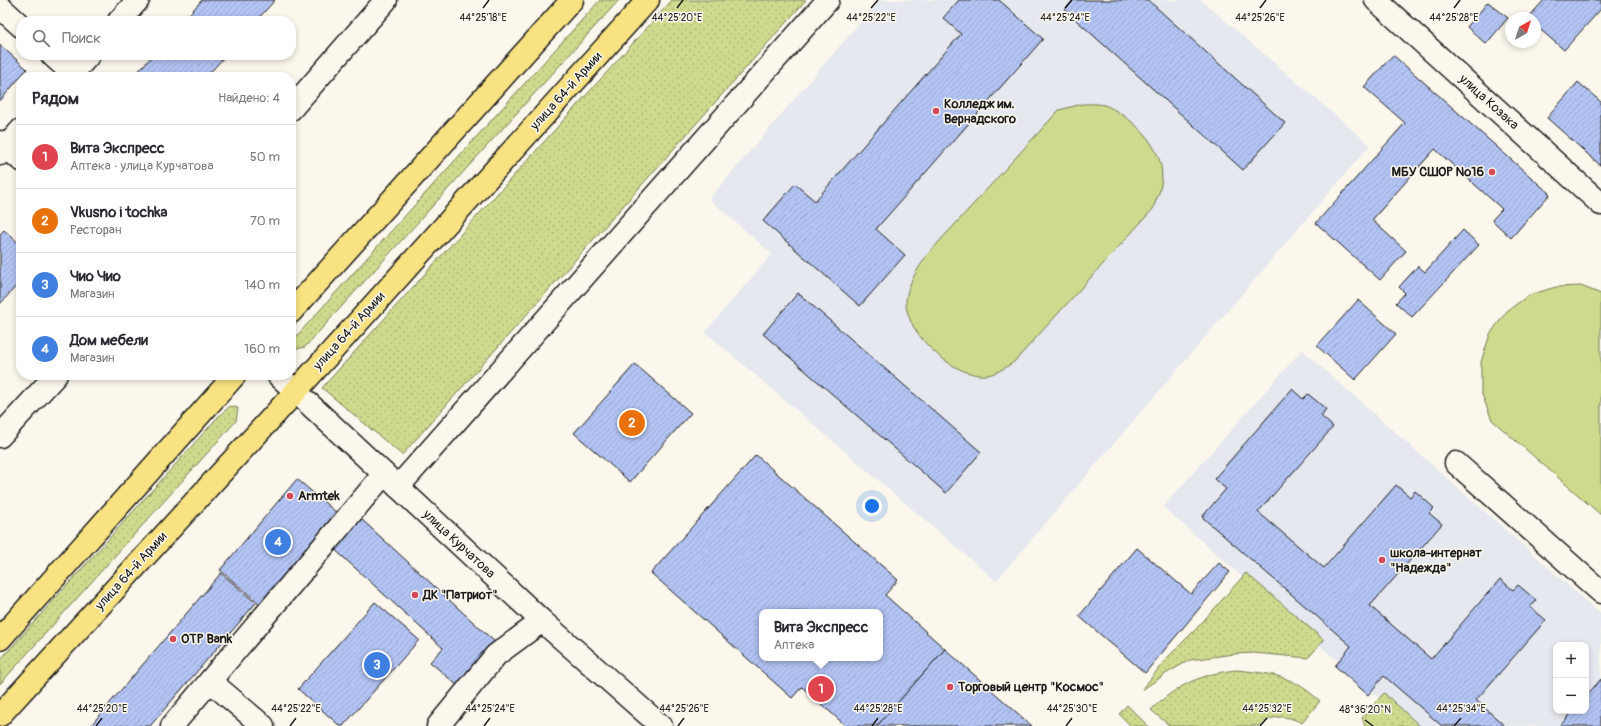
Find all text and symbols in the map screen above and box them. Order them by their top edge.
text: 44°25'18"E [459,12,507,24]
text: 44°25'20"E [652,12,702,24]
text: 44°25'22"E [846,12,896,24]
text: 44°25'24"E [1040,12,1090,24]
text: 44°25'26"E [1235,12,1285,24]
text: 44°25'28"E [1430,12,1478,24]
north arrow [1505,12,1541,48]
search box [16,16,296,60]
icon: search [30,27,52,49]
text: Поиск [62,29,101,48]
street label: улица 64-й Армии [526,48,605,134]
street label: улица Козака [1455,70,1522,133]
text: Рядом [32,88,79,109]
text: Найдено: 4 [218,90,280,106]
place label: Колледж им. Вернадского [944,96,1016,127]
marker: Колледж им. Вернадского [931,106,941,116]
text: Вита Экспресс [70,139,165,158]
text: 1 [42,149,48,165]
text: 50 m [250,149,280,165]
text: Аптека · улица Курчатова [70,158,213,174]
place label: МБУ СШОР №16 [1392,164,1484,180]
marker: МБУ СШОР №16 [1487,167,1497,177]
text: Vkusno i tochka [70,203,168,222]
text: 2 [41,213,49,229]
text: 70 m [250,213,280,229]
text: Ресторан [70,222,121,238]
text: Чио Чио [70,267,121,286]
text: 3 [41,277,49,293]
text: 140 m [244,277,280,293]
text: Магазин [70,286,114,302]
street label: улица 64-й Армии [309,288,388,374]
text: Дом мебели [70,331,148,350]
text: 4 [41,341,49,357]
text: 160 m [244,341,280,357]
text: Магазин [70,350,114,366]
pin: 2 [619,408,645,438]
place label: Armtek [298,488,340,504]
marker: Armtek [285,491,295,501]
your location [862,496,882,516]
street label: улица Курчатова [419,506,498,582]
pin: 4 [265,527,291,557]
street label: улица 64-й Армии [91,528,170,614]
place label: школа-интернат "Надежда" [1390,545,1482,576]
marker: школа-интернат "Надежда" [1377,555,1387,565]
place label: ДК "Патриот" [422,587,497,603]
marker: ДК "Патриот" [410,590,420,600]
popup [759,609,883,661]
text: Вита Экспресс [774,618,868,637]
place label: OTP Bank [181,631,233,647]
marker: OTP Bank [168,634,178,644]
text: Аптека [774,637,814,653]
map controls [1553,642,1589,714]
button: + [1553,642,1589,678]
pin: 3 [364,650,390,680]
pin: 1 [808,674,834,704]
button: − [1553,678,1589,714]
place label: Торговый центр "Космос" [957,679,1104,695]
marker: Торговый центр "Космос" [945,682,955,692]
text: 44°25'20"E [77,703,127,715]
text: 44°25'22"E [271,703,321,715]
text: 44°25'24"E [465,703,515,715]
text: 44°25'26"E [659,703,709,715]
text: 44°25'28"E [854,703,902,715]
text: 44°25'30"E [1047,703,1097,715]
text: 44°25'32"E [1242,703,1292,715]
text: 44°25'34"E [1436,703,1486,715]
text: 48°36'20"N [1339,704,1391,716]

